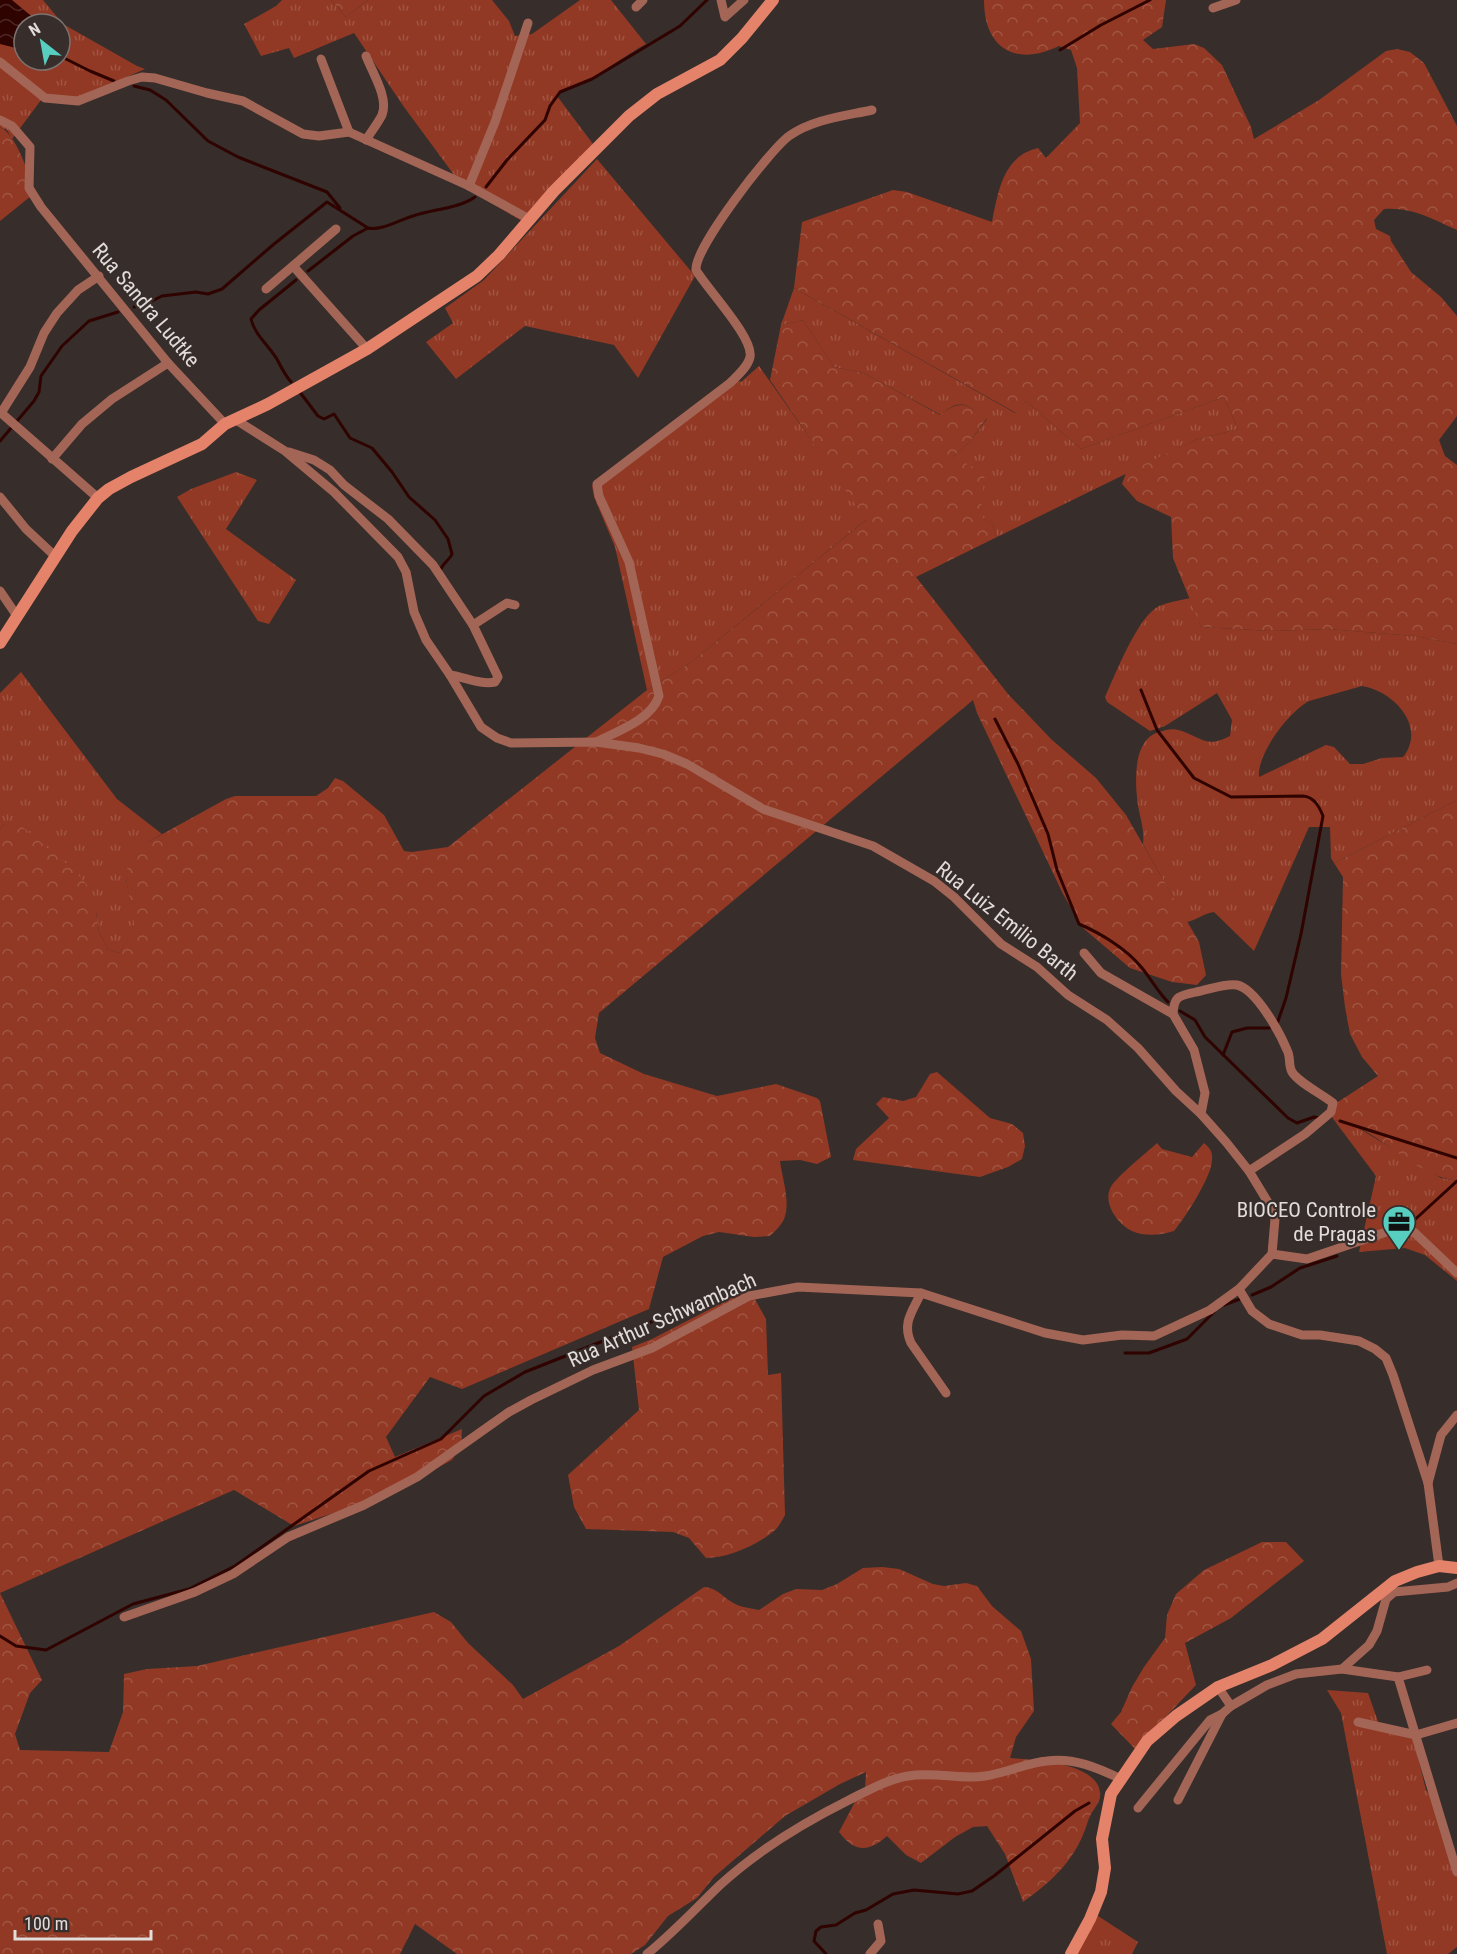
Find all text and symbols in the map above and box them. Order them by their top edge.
north arrow [12,12,72,72]
text: N [25,19,44,40]
street label: Rua Sandra Ludtke [87,238,205,372]
street label: Rua Luiz Emilio Barth [931,856,1083,986]
place label: BIOCEO Controle de Pragas [1237,1198,1376,1246]
office icon: BIOCEO Controle de Pragas [1381,1204,1417,1251]
street label: Rua Arthur Schwambach [564,1268,760,1372]
scale bar [15,1903,152,1941]
text: 100 m [24,1913,68,1934]

